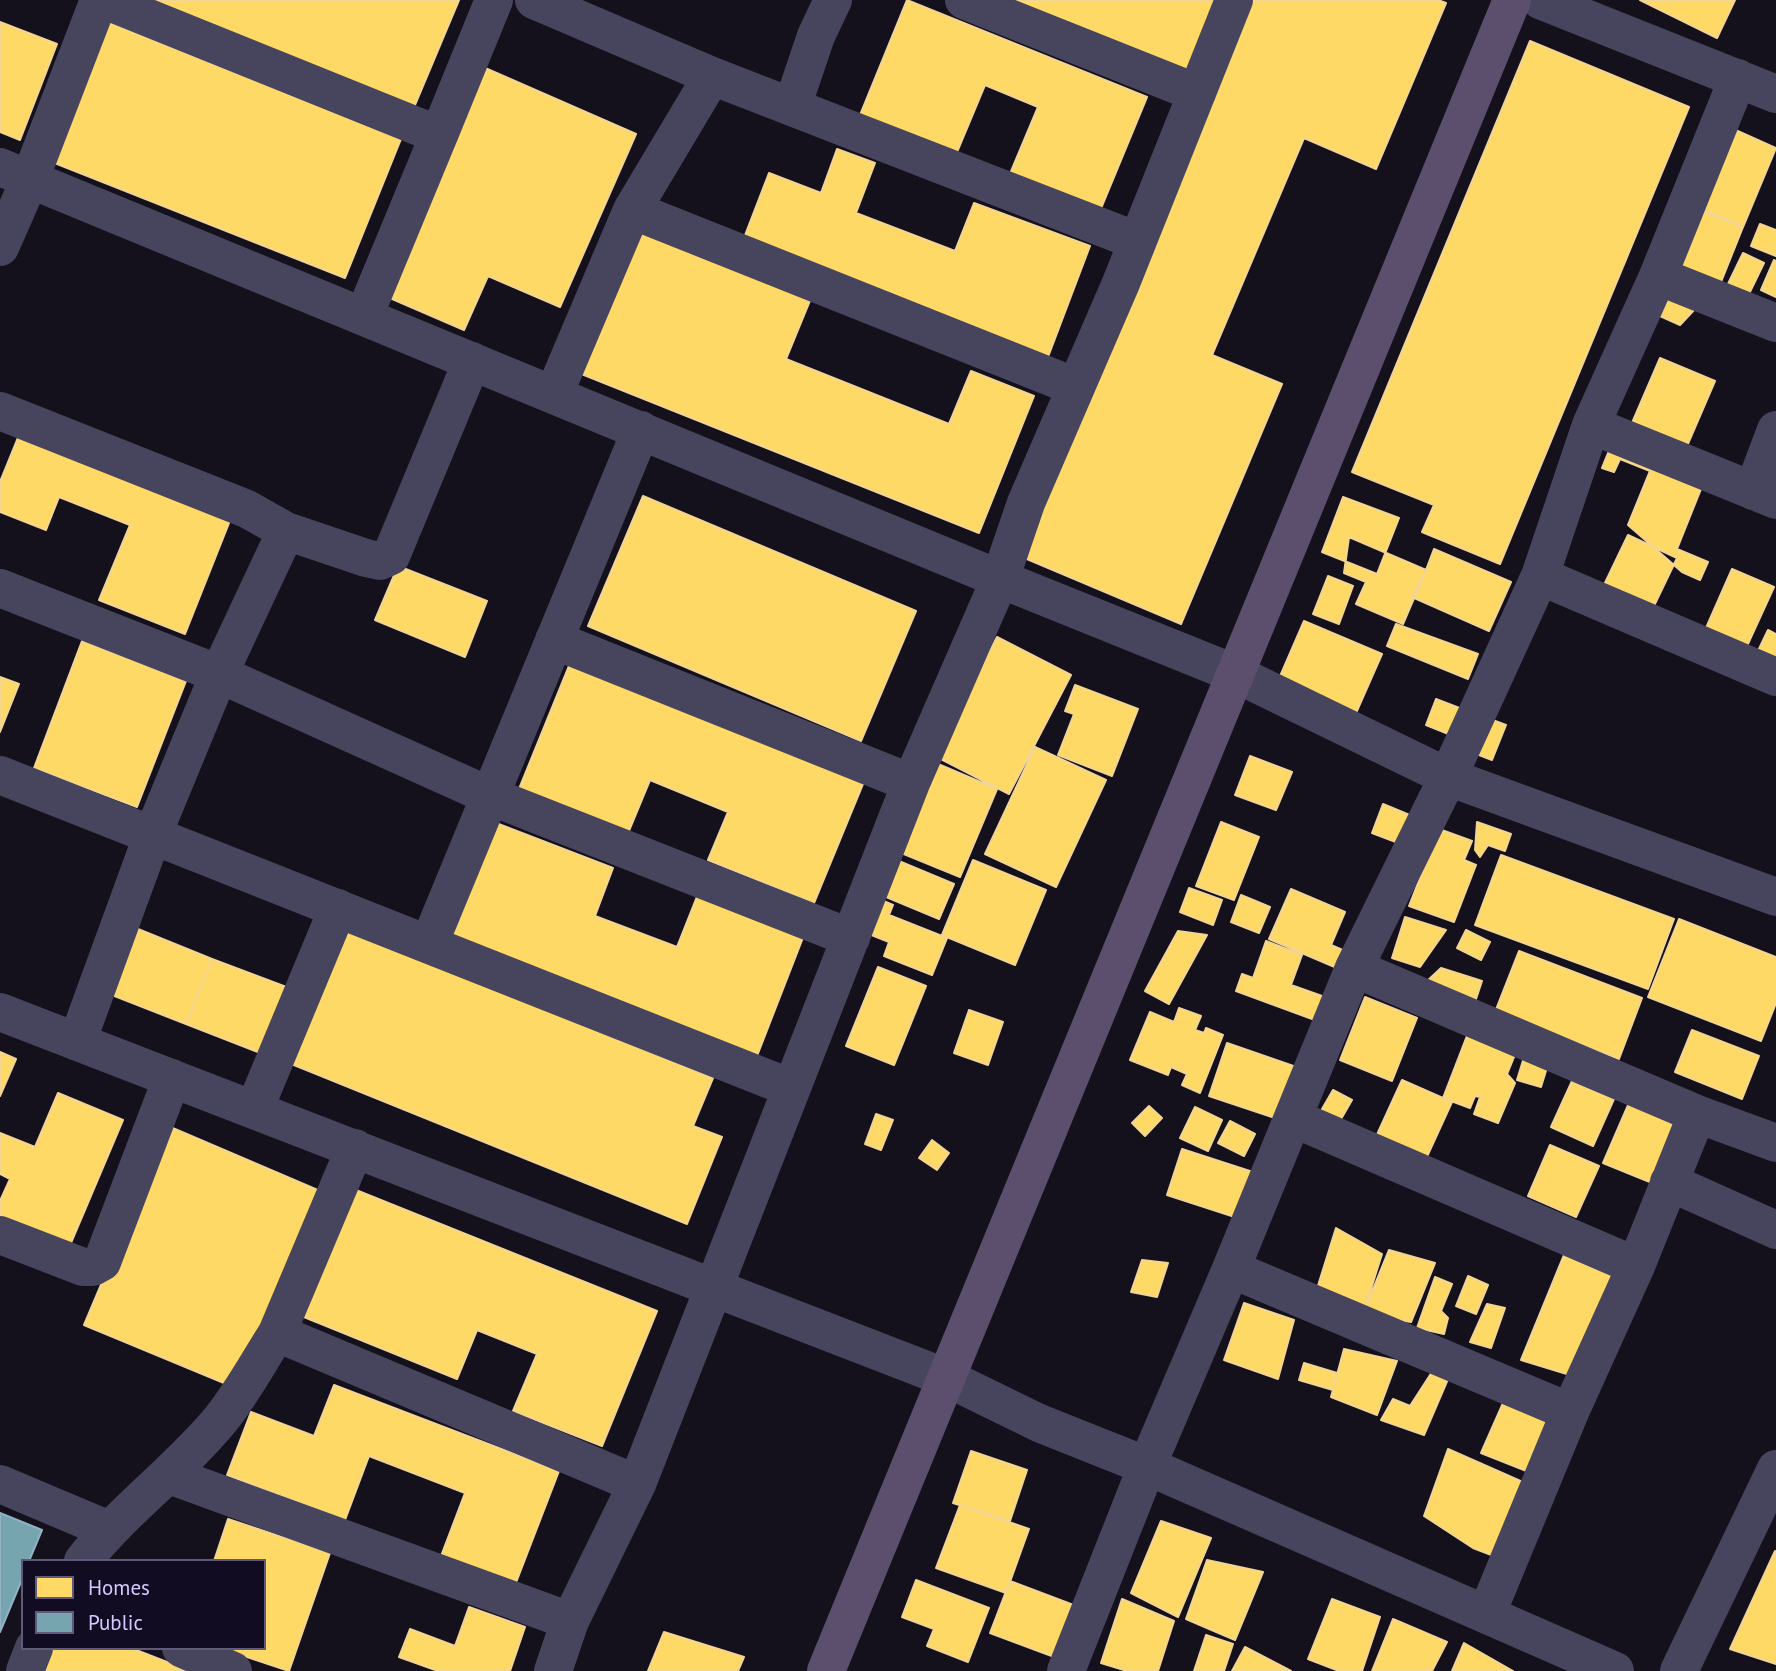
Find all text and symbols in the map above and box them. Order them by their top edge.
legend [21,1559,266,1650]
text: Homes [88,1574,150,1601]
text: Public [88,1609,143,1636]

